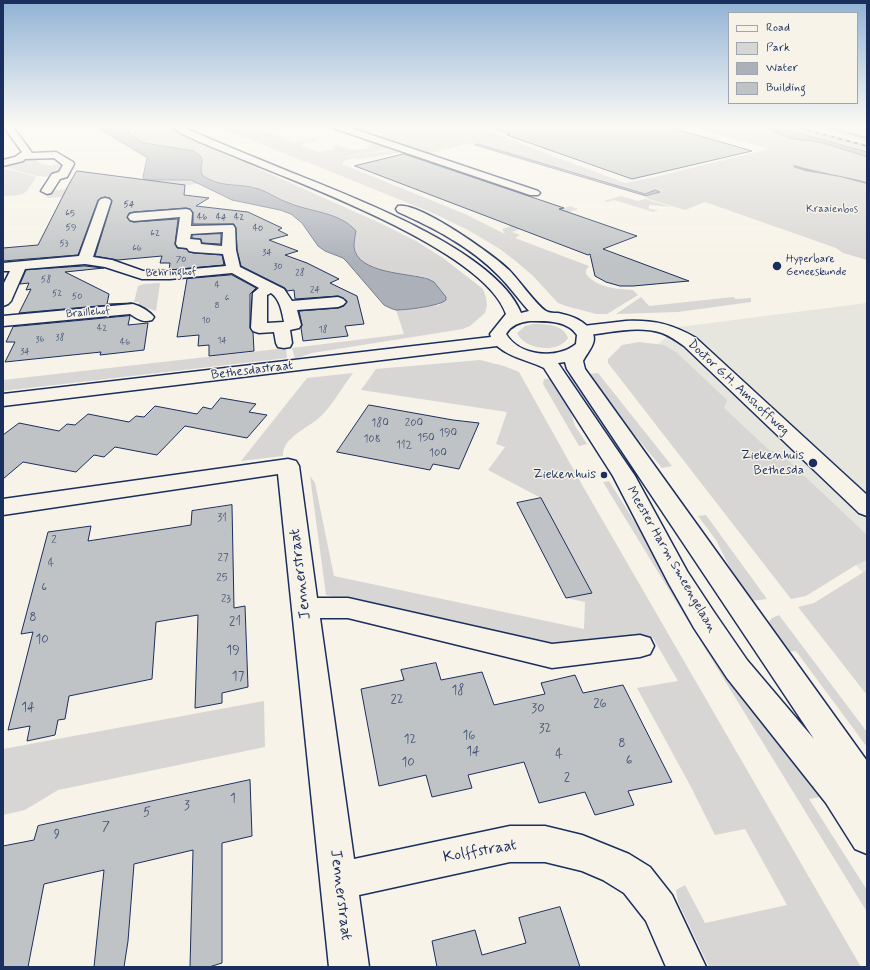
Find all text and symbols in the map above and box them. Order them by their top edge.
legend [728,12,858,104]
text: Road [766,20,790,36]
text: Park [766,40,790,56]
text: Water [766,60,798,76]
text: Building [766,80,806,96]
house number: 54 [124,200,134,210]
park label: Kraaienbos [806,203,858,217]
house number: 65 [65,209,75,219]
house number: 46 [197,213,207,223]
house number: 44 [216,213,226,223]
house number: 42 [234,213,244,223]
house number: 59 [66,223,76,233]
house number: 40 [253,224,263,234]
house number: 62 [150,229,160,239]
house number: 53 [59,239,69,249]
house number: 66 [132,244,142,254]
house number: 34 [262,248,272,258]
place label: Hyperbare Geneeskunde [786,253,846,279]
house number: 70 [176,255,186,265]
marker: Hyperbare Geneeskunde [771,260,783,272]
house number: 30 [273,262,283,272]
street label: Behringhof [145,266,197,280]
house number: 28 [295,268,305,278]
house number: 58 [41,275,51,285]
house number: 4 [214,281,220,291]
house number: 24 [310,285,320,295]
house number: 52 [52,289,62,299]
house number: 50 [72,292,82,302]
house number: 6 [225,294,229,304]
house number: 8 [214,301,220,311]
street label: Braillehof [65,304,111,322]
house number: 10 [201,316,211,326]
house number: 42 [97,324,107,334]
house number: 18 [319,325,327,335]
house number: 38 [56,333,64,343]
house number: 36 [35,335,45,345]
house number: 14 [217,336,227,346]
street label: Doctor G.H. Amshoffweg [684,337,792,439]
house number: 46 [120,338,130,348]
house number: 34 [20,347,30,357]
street label: Bethesdastraat [210,358,294,384]
house number: 180 [371,417,389,431]
house number: 200 [405,417,423,431]
house number: 190 [439,427,457,441]
house number: 150 [417,432,435,446]
house number: 108 [363,433,381,447]
house number: 112 [396,439,412,453]
house number: 100 [429,447,447,461]
place label: Ziekenhuis Bethesda [741,448,804,479]
marker: Ziekenhuis Bethesda [807,457,819,469]
place label: Ziekenhuis [533,467,596,483]
marker: Ziekenhuis [599,470,609,480]
street label: Meester Harm Smeengelaan [623,484,719,636]
house number: 31 [217,512,227,526]
street label: Jennerstraat [286,527,316,621]
house number: 2 [51,534,57,548]
house number: 27 [218,552,228,566]
house number: 4 [48,557,54,571]
house number: 25 [216,572,228,586]
house number: 6 [41,581,47,595]
house number: 23 [221,593,231,607]
house number: 8 [29,610,37,626]
house number: 21 [229,614,241,630]
house number: 10 [35,632,49,648]
house number: 19 [226,643,240,659]
house number: 17 [232,669,244,685]
house number: 18 [452,683,464,699]
house number: 22 [390,692,404,708]
house number: 26 [593,696,607,712]
house number: 14 [21,700,35,716]
house number: 30 [531,701,545,717]
house number: 32 [539,721,551,737]
house number: 16 [463,728,475,744]
house number: 12 [404,732,416,748]
house number: 8 [618,736,626,752]
house number: 14 [466,744,480,760]
house number: 4 [555,747,563,763]
house number: 6 [626,753,632,769]
house number: 10 [401,755,415,771]
house number: 2 [564,770,570,786]
house number: 1 [230,791,236,807]
house number: 3 [184,798,190,814]
house number: 5 [143,805,151,821]
house number: 7 [102,819,110,835]
house number: 9 [54,827,60,843]
street label: Kolffstraat [442,836,518,868]
street label: Jennerstraat [325,848,355,942]

